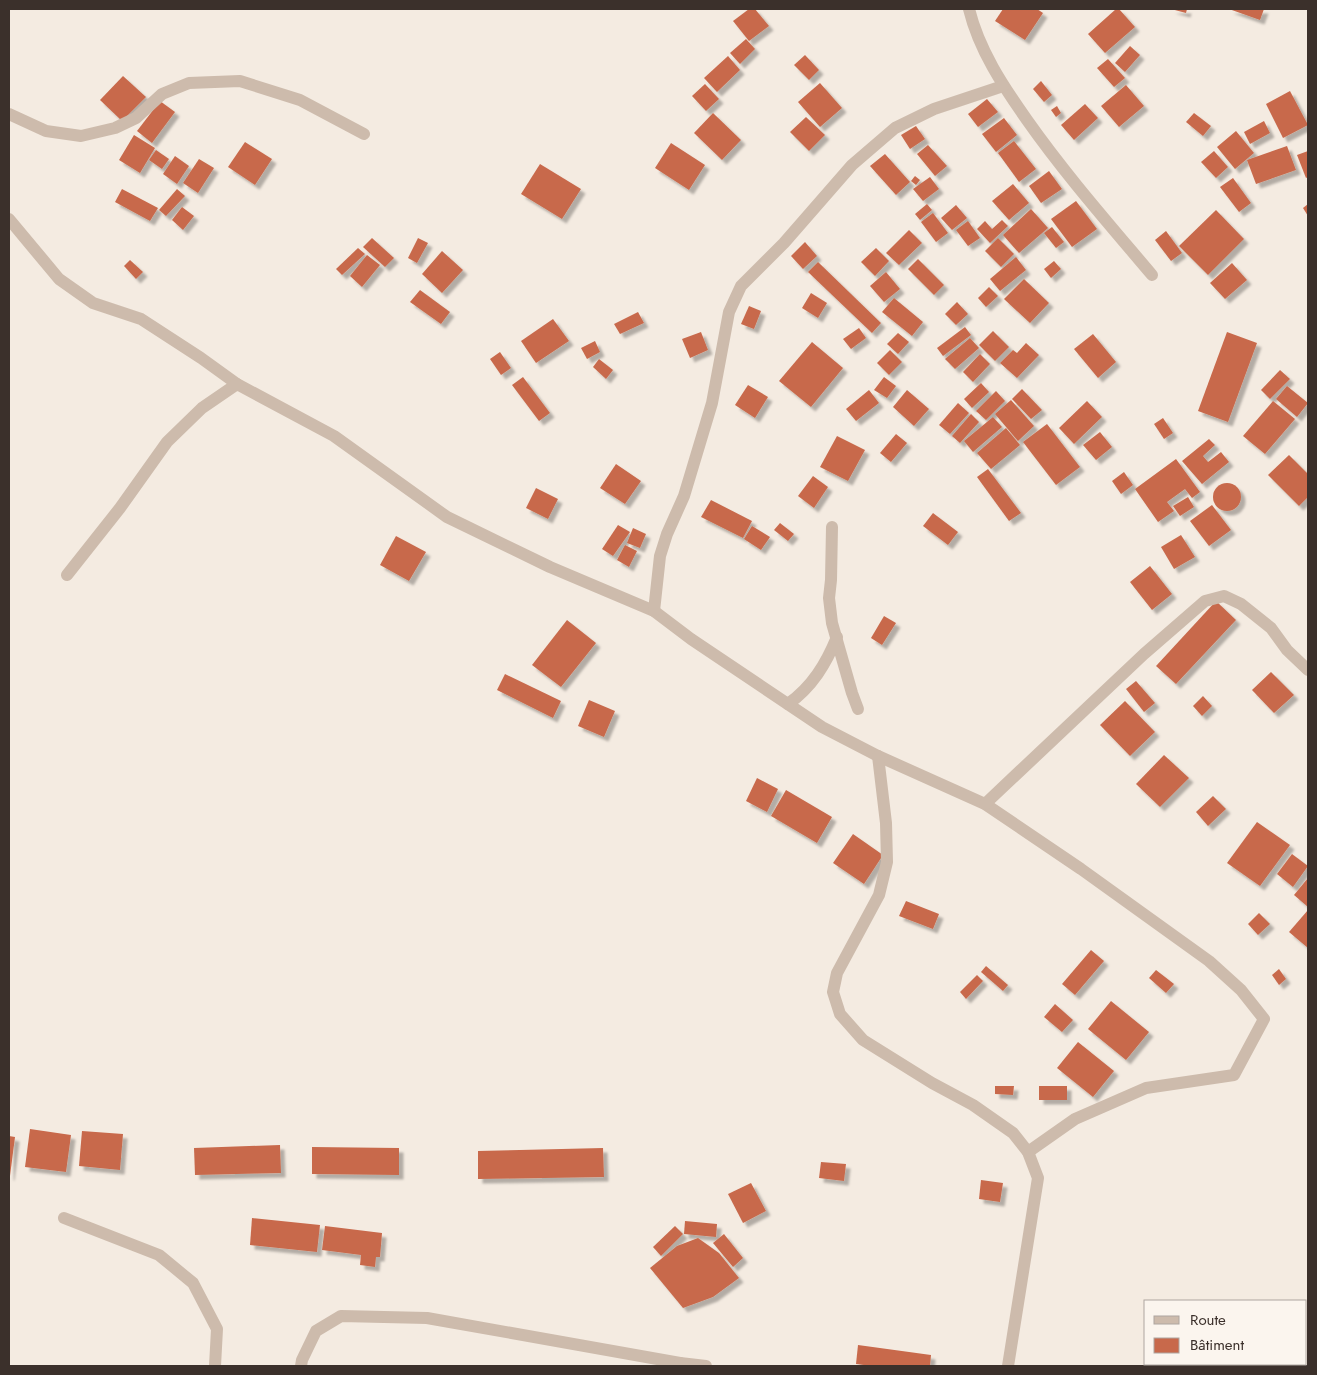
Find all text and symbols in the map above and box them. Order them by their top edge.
legend [1144,1300,1307,1365]
text: Route [1190,1309,1226,1331]
text: Bâtiment [1190,1334,1244,1356]

